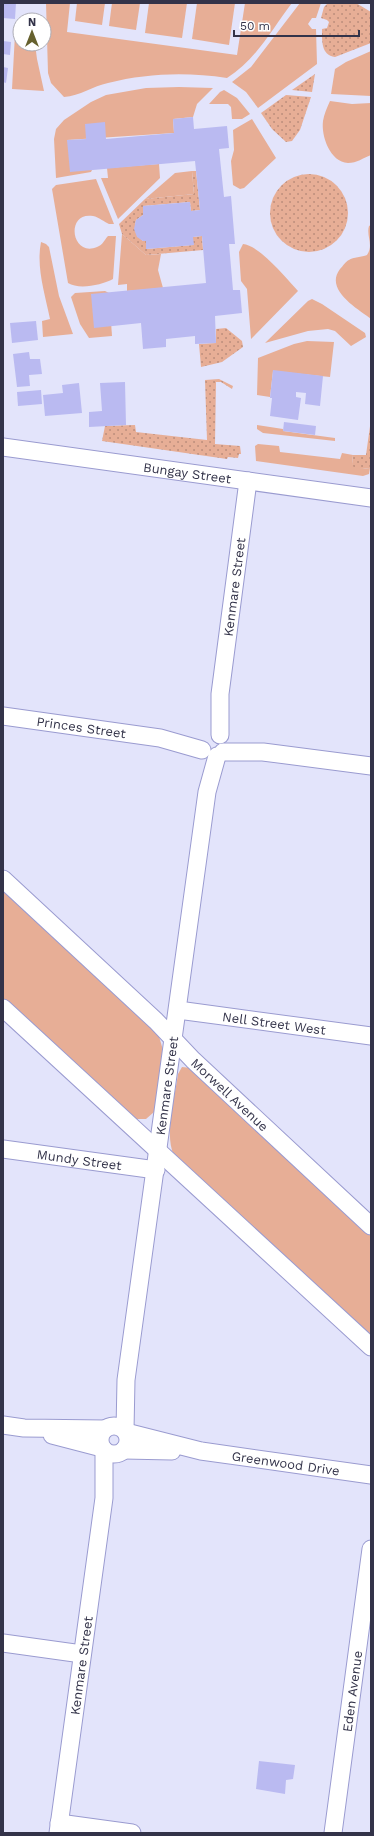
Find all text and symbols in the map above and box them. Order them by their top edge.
north arrow [12,12,52,52]
scale bar [234,12,359,38]
text: N [28,16,36,29]
text: 50 m [240,19,270,33]
street label: Bungay Street [142,460,233,487]
street label: Kenmare Street [221,536,249,637]
street label: Princes Street [36,714,127,741]
street label: Nell Street West [221,1009,327,1038]
street label: Kenmare Street [153,1035,181,1136]
street label: Morwell Avenue [188,1055,271,1134]
street label: Mundy Street [36,1147,123,1173]
street label: Greenwood Drive [231,1448,341,1478]
street label: Kenmare Street [67,1615,96,1716]
street label: Eden Avenue [340,1650,365,1733]

